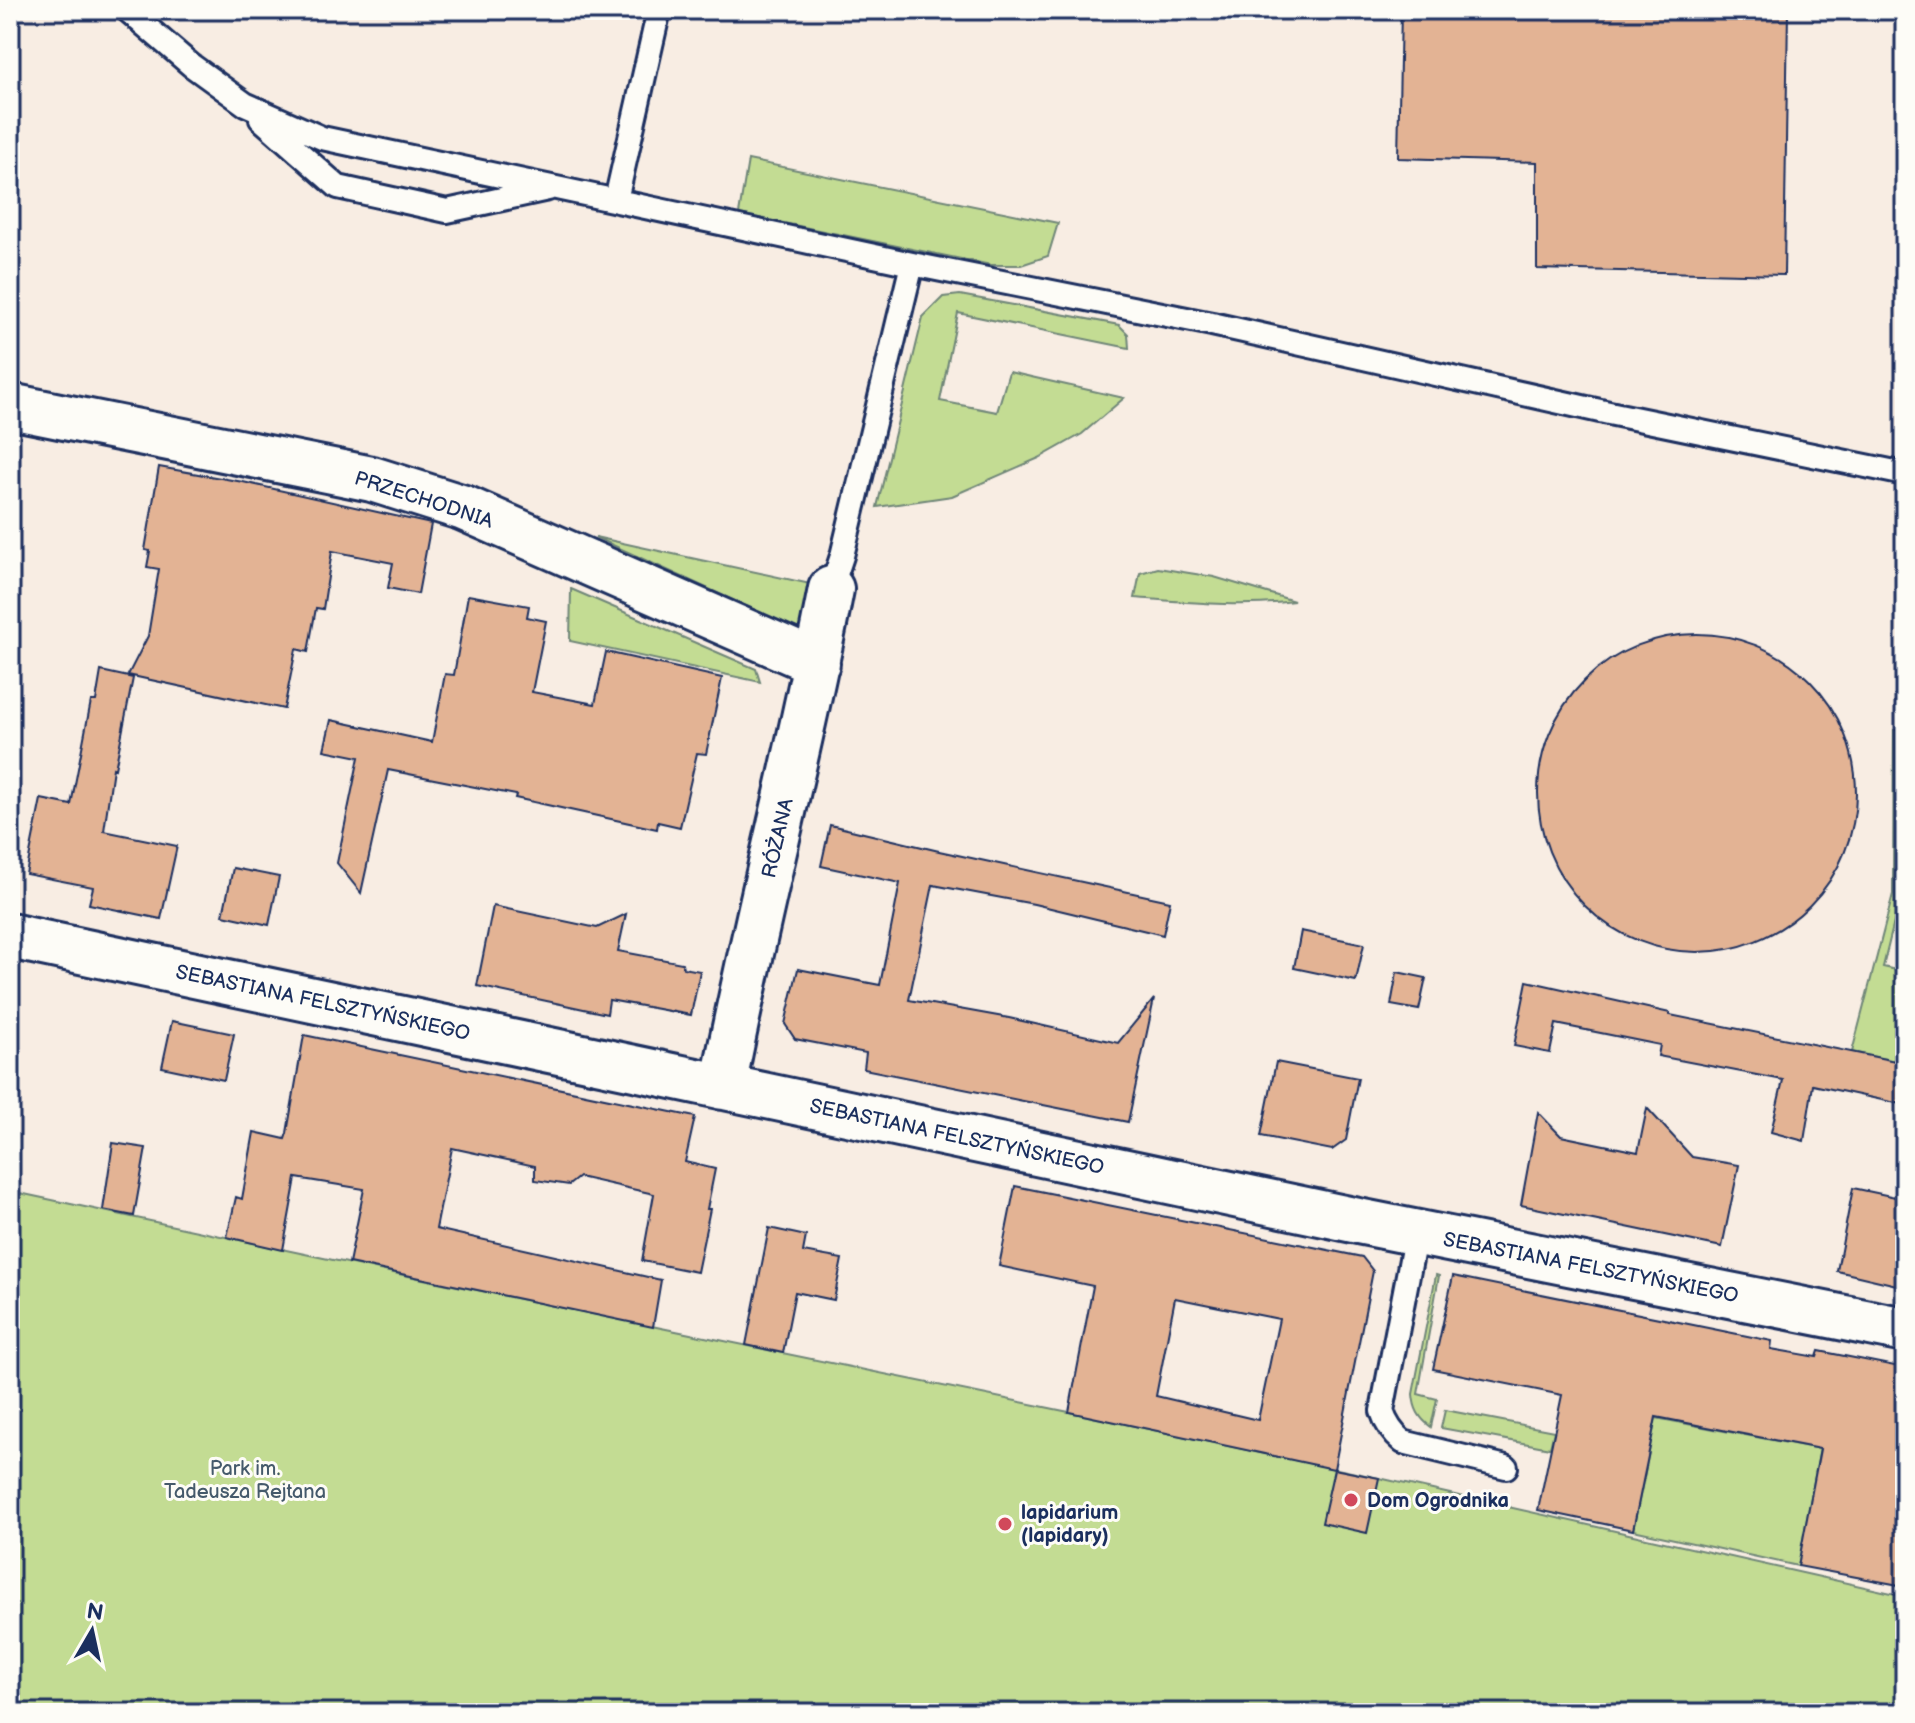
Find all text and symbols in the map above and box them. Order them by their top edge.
street label: PRZECHODNIA [351,466,497,534]
street label: RÓŻANA [756,795,799,880]
street label: SEBASTIANA FELSZTYŃSKIEGO [173,959,472,1046]
street label: SEBASTIANA FELSZTYŃSKIEGO [807,1093,1106,1180]
street label: SEBASTIANA FELSZTYŃSKIEGO [1441,1227,1741,1308]
park label: Park im. Tadeusza Rejtana [164,1457,326,1504]
place label: Dom Ogrodnika [1367,1489,1509,1513]
marker: Dom Ogrodnika [1342,1491,1360,1509]
place label: lapidarium (lapidary) [1021,1501,1118,1548]
marker: lapidarium (lapidary) [996,1515,1014,1533]
north arrow [52,1591,132,1671]
text: N [85,1598,105,1627]

